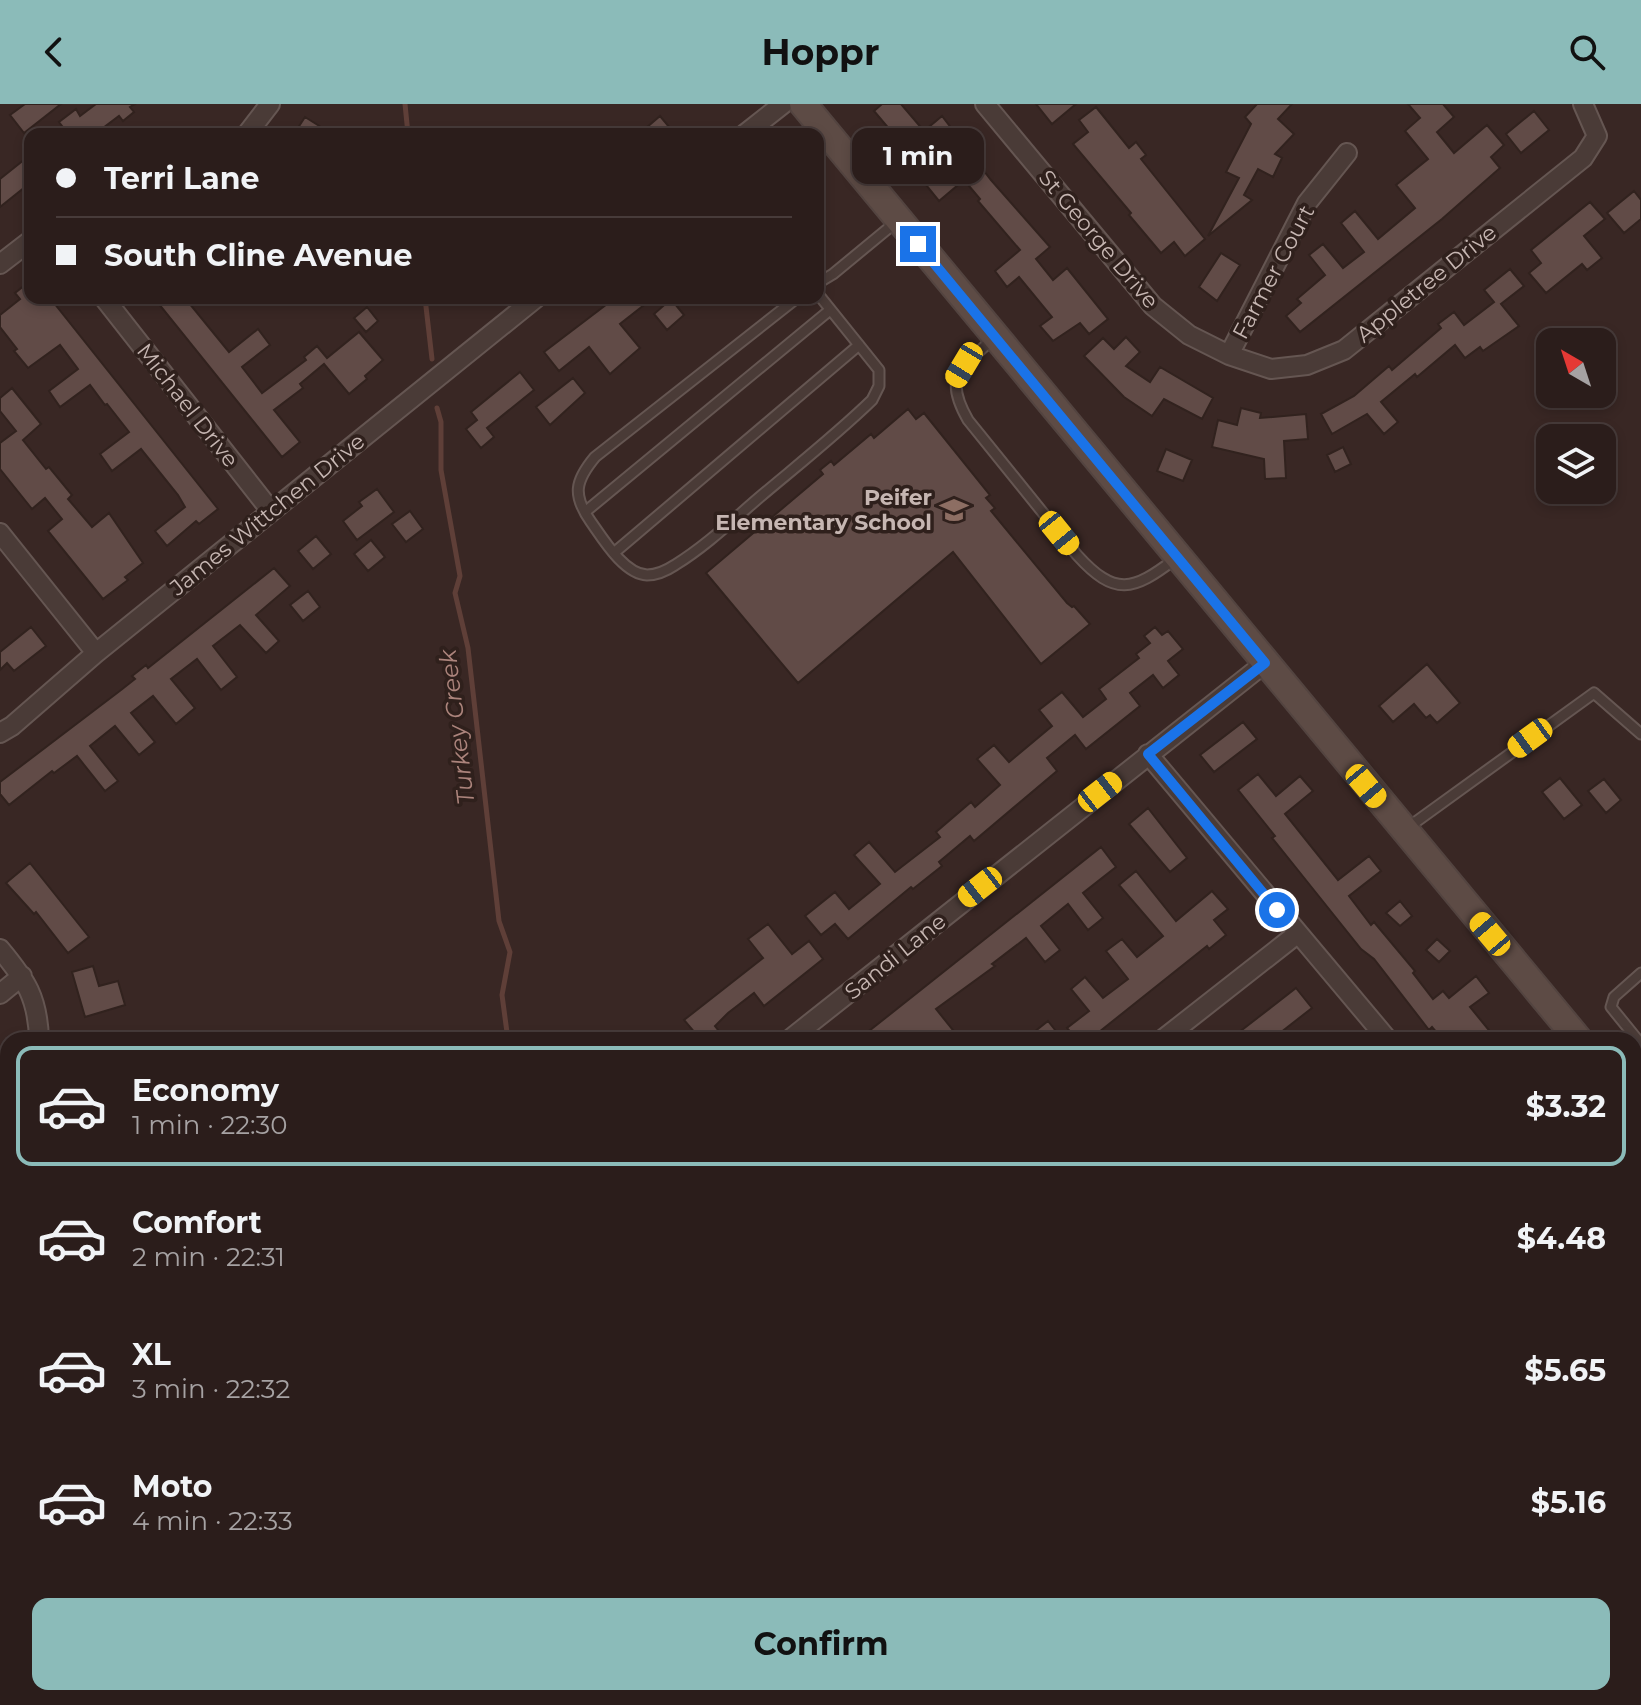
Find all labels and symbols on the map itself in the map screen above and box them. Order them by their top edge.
callout: 1 min [852,128,984,184]
street label: St George Drive [1033,165,1164,314]
street label: Farmer Court [1227,200,1320,344]
street label: Appletree Drive [1351,219,1502,348]
route end [900,226,936,262]
north arrow [1536,328,1616,408]
street label: Michael Drive [131,338,244,473]
car [941,338,987,392]
street label: James Wittchen Drive [164,428,370,602]
place label: Peifer Elementary School [715,484,932,536]
school or university icon: Peifer Elementary School [939,495,969,525]
car [1035,507,1083,559]
water label: Turkey Creek [432,646,480,806]
car [1504,714,1556,762]
car [1341,760,1391,812]
car [1074,768,1126,816]
car [954,863,1006,911]
route start [1259,892,1295,928]
street label: Sandi Lane [839,907,951,1005]
car [1465,908,1515,960]

